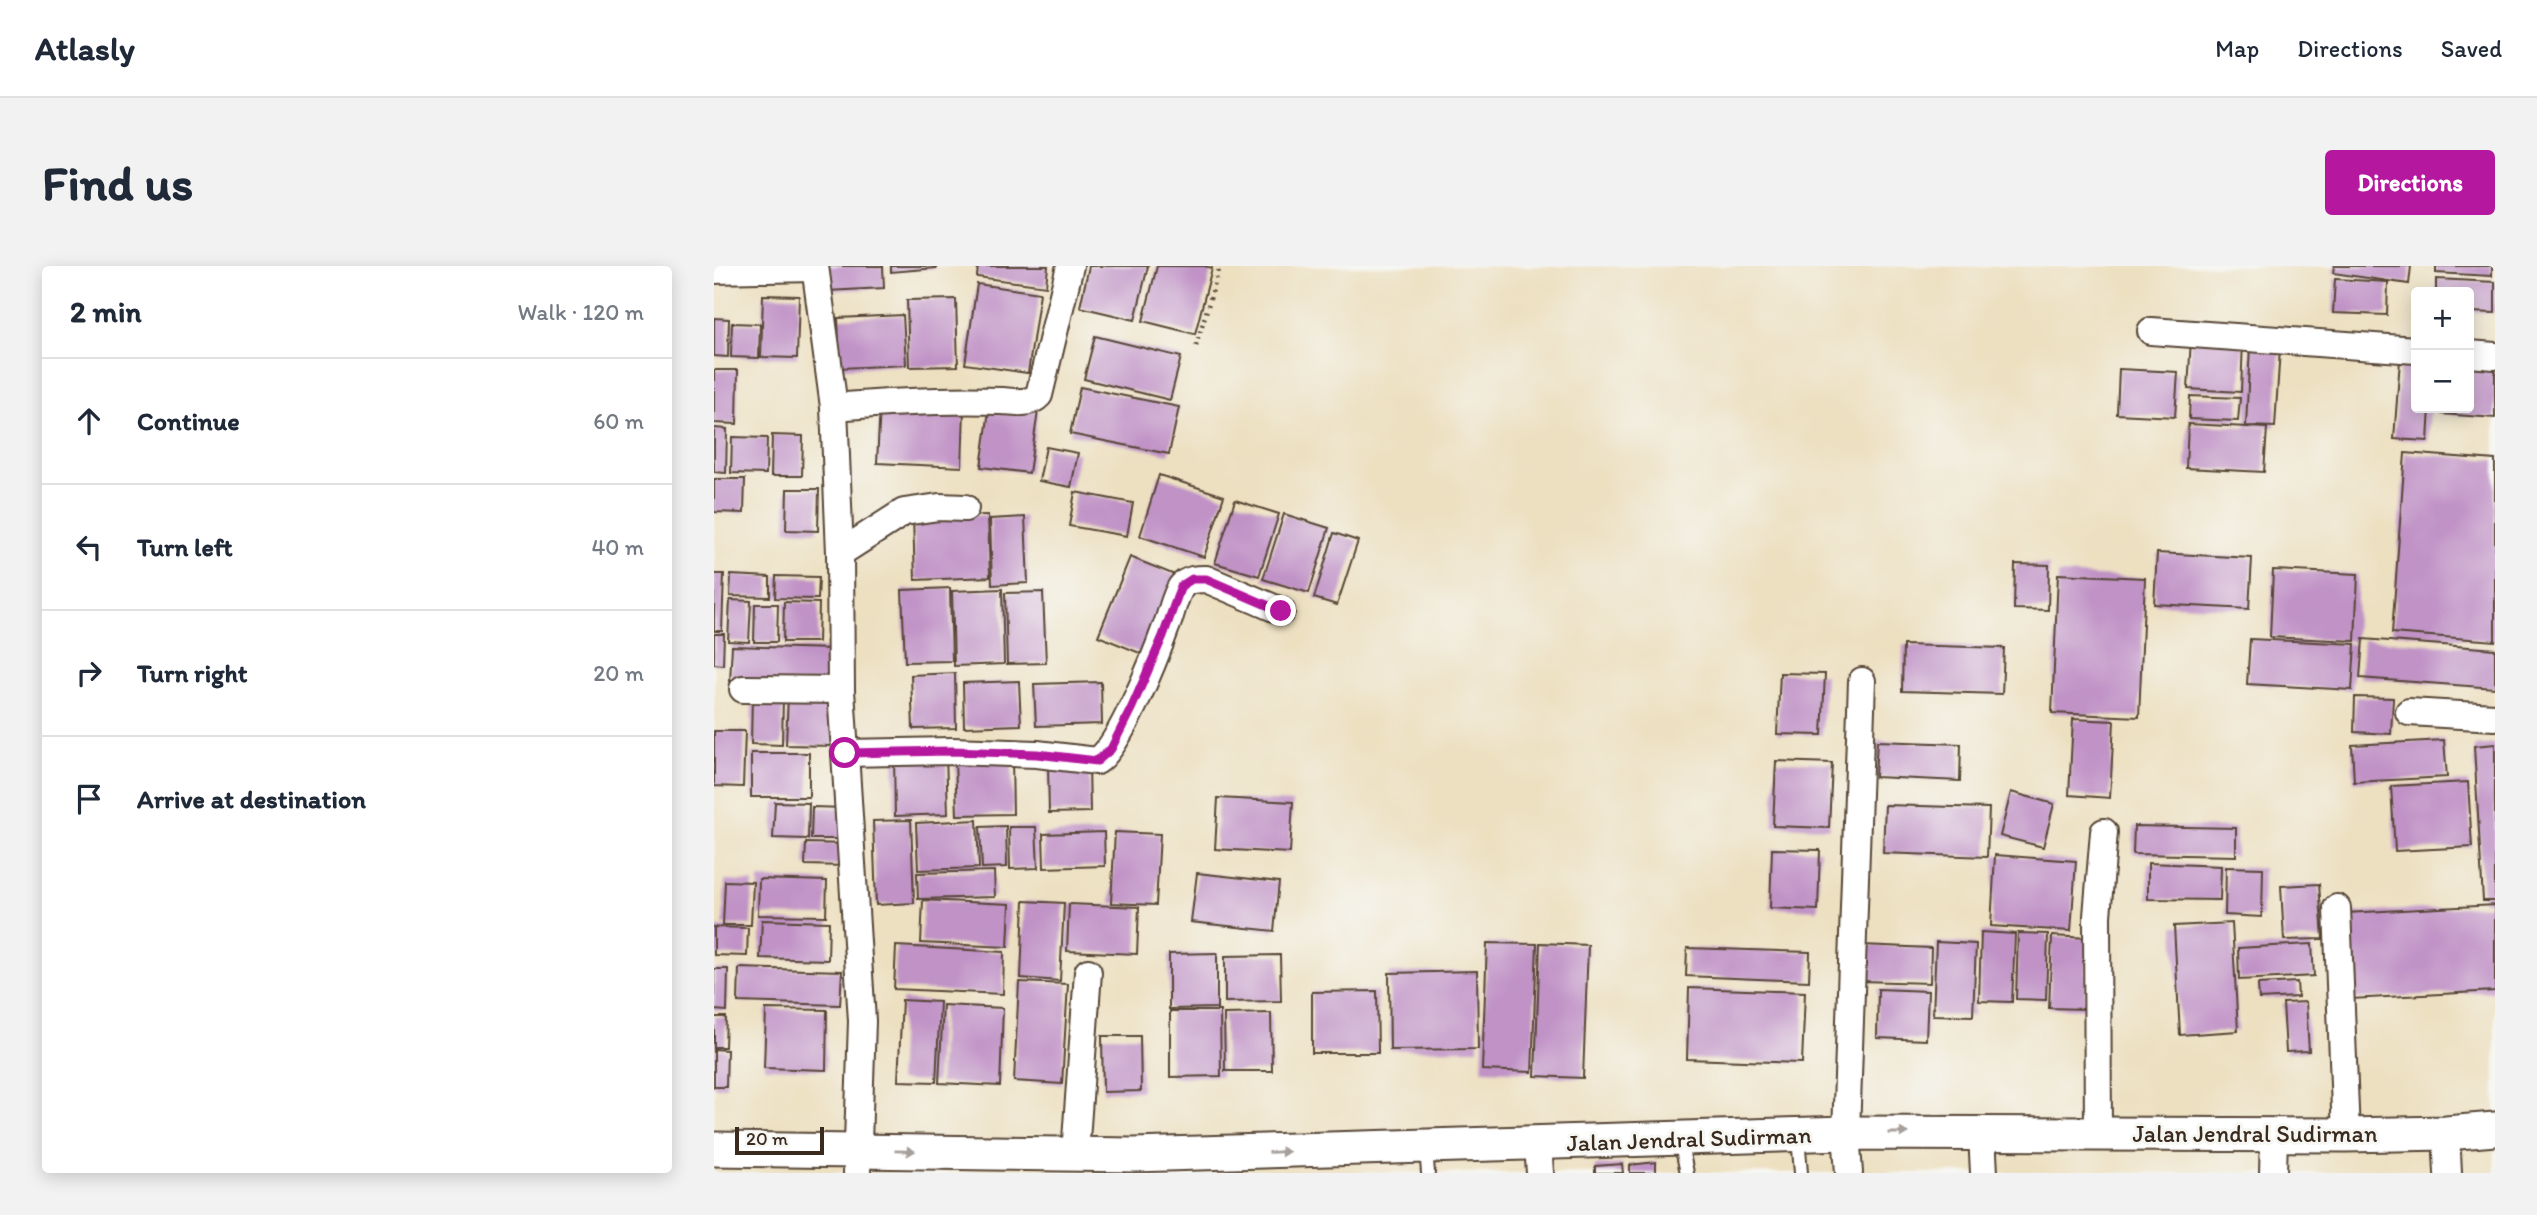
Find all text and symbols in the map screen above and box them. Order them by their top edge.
text: Atlasly [35,29,135,68]
text: Map [2215,34,2259,63]
text: Directions [2297,34,2403,63]
text: Saved [2441,34,2502,63]
button: Directions [2325,150,2495,215]
text: Find us [42,153,193,212]
map controls [2411,287,2474,413]
button: + [2411,287,2474,350]
text: 2 min [70,293,141,330]
text: Walk · 120 m [518,298,644,326]
button: − [2411,350,2474,413]
icon: ahead [70,402,108,440]
text: Continue [137,405,240,437]
text: 60 m [593,407,644,435]
icon: left [70,528,108,566]
text: Turn left [137,531,233,563]
text: 40 m [591,533,644,561]
route end [1265,595,1296,626]
icon: right [70,654,108,692]
text: Turn right [137,657,248,689]
text: 20 m [593,659,644,687]
route start [829,737,860,768]
icon: arrive [70,780,108,818]
text: Arrive at destination [137,783,366,815]
street label: Jalan Jendral Sudirman [2133,1119,2378,1148]
street label: Jalan Jendral Sudirman [1566,1120,1812,1157]
scale bar [735,1124,824,1156]
text: 20 m [746,1127,788,1150]
one-way arrow [1888,1127,1910,1139]
one-way arrow [894,1145,916,1157]
one-way arrow [1268,1146,1290,1157]

